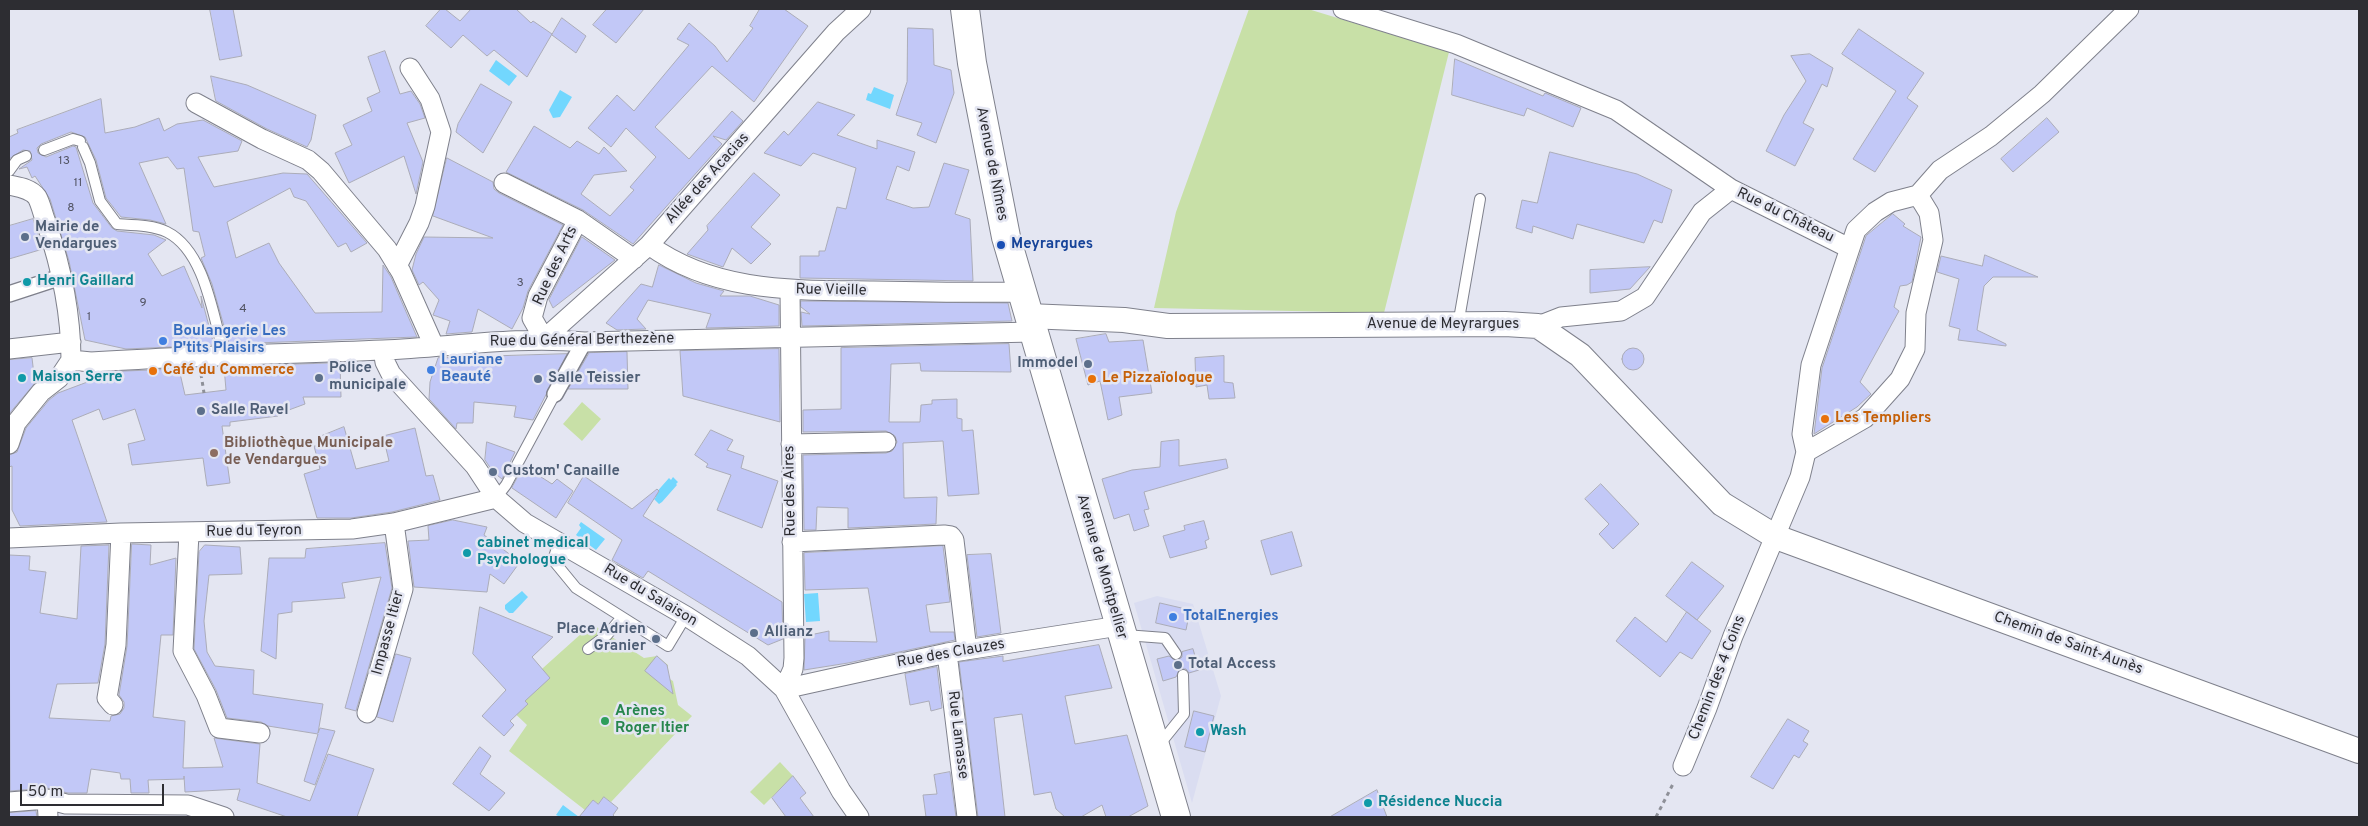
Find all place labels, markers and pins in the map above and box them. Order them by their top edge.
place label: Mairie de Vendargues [35,219,117,254]
marker: Mairie de Vendargues [19,231,31,243]
place label: Meyrargues [1011,236,1093,254]
marker: Meyrargues [995,239,1007,251]
place label: Henri Gaillard [37,273,134,291]
marker: Henri Gaillard [21,276,33,288]
place label: Boulangerie Les P'tits Plaisirs [173,323,286,358]
marker: Boulangerie Les P'tits Plaisirs [157,335,169,347]
place label: Lauriane Beauté [441,352,503,387]
place label: Immodel [1017,355,1078,373]
marker: Immodel [1082,358,1094,370]
place label: Police municipale [329,360,406,395]
place label: Café du Commerce [163,362,294,380]
marker: Lauriane Beauté [425,364,437,376]
marker: Café du Commerce [147,365,159,377]
place label: Maison Serre [32,369,123,387]
place label: Salle Teissier [548,370,640,388]
place label: Le Pizzaïologue [1102,370,1213,388]
marker: Maison Serre [16,372,28,384]
marker: Police municipale [313,372,325,384]
marker: Salle Teissier [532,373,544,385]
marker: Le Pizzaïologue [1086,373,1098,385]
place label: Salle Ravel [211,402,288,420]
marker: Salle Ravel [195,405,207,417]
place label: Les Templiers [1835,410,1931,428]
marker: Les Templiers [1819,413,1831,425]
place label: Bibliothèque Municipale de Vendargues [224,435,393,470]
marker: Bibliothèque Municipale de Vendargues [208,447,220,459]
place label: Custom' Canaille [503,463,620,481]
marker: Custom' Canaille [487,466,499,478]
place label: cabinet medical Psychologue [477,535,589,570]
marker: cabinet medical Psychologue [461,547,473,559]
place label: TotalEnergies [1183,608,1279,626]
marker: TotalEnergies [1167,611,1179,623]
place label: Place Adrien Granier [556,621,646,656]
place label: Allianz [764,624,813,642]
marker: Allianz [748,627,760,639]
marker: Place Adrien Granier [650,633,662,645]
place label: Total Access [1188,656,1276,674]
marker: Total Access [1172,659,1184,671]
place label: Arènes Roger Itier [615,703,689,738]
marker: Arènes Roger Itier [599,715,611,727]
place label: Wash [1210,723,1247,741]
marker: Wash [1194,726,1206,738]
place label: Résidence Nuccia [1378,794,1502,812]
marker: Résidence Nuccia [1362,797,1374,809]

